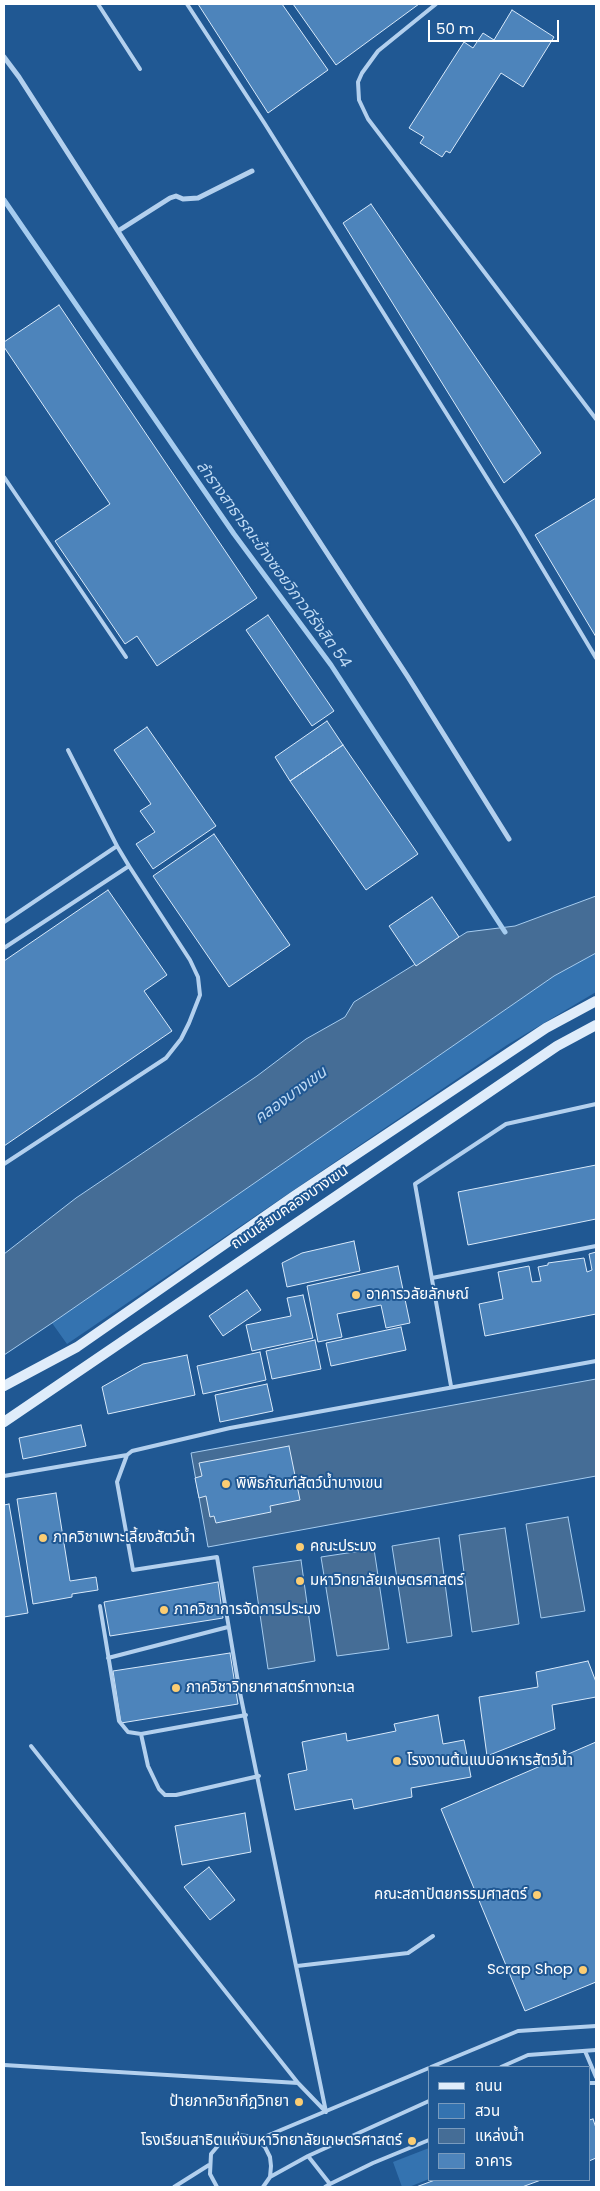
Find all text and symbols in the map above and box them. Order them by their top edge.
scale bar [430,10,561,42]
text: 50 m [436,18,474,39]
water label: ลำรางสาธารณะข้างซอยวิภาวดีรังสิต 54 [191,458,355,672]
water label: คลองบางเขน [251,1063,331,1129]
street label: ถนนเลียบคลองบางเขน [228,1162,352,1254]
place label: อาคารวลัยลักษณ์ [366,1286,469,1304]
marker: อาคารวลัยลักษณ์ [350,1289,362,1301]
place label: พิพิธภัณฑ์สัตว์น้ำบางเขน [236,1475,383,1493]
marker: พิพิธภัณฑ์สัตว์น้ำบางเขน [220,1478,232,1490]
place label: ภาควิชาเพาะเลี้ยงสัตว์น้ำ [53,1529,195,1547]
marker: ภาควิชาเพาะเลี้ยงสัตว์น้ำ [37,1532,49,1544]
place label: คณะประมง [310,1538,377,1556]
marker: คณะประมง [294,1541,306,1553]
place label: มหาวิทยาลัยเกษตรศาสตร์ [310,1572,464,1590]
marker: มหาวิทยาลัยเกษตรศาสตร์ [294,1575,306,1587]
place label: ภาควิชาการจัดการประมง [174,1601,321,1619]
marker: ภาควิชาการจัดการประมง [158,1604,170,1616]
place label: ภาควิชาวิทยาศาสตร์ทางทะเล [186,1679,355,1697]
marker: ภาควิชาวิทยาศาสตร์ทางทะเล [170,1682,182,1694]
place label: โรงงานต้นแบบอาหารสัตว์น้ำ [407,1752,573,1770]
marker: โรงงานต้นแบบอาหารสัตว์น้ำ [391,1755,403,1767]
place label: คณะสถาปัตยกรรมศาสตร์ [374,1886,527,1904]
marker: คณะสถาปัตยกรรมศาสตร์ [531,1889,543,1901]
place label: Scrap Shop [487,1961,573,1979]
marker: Scrap Shop [577,1964,589,1976]
legend [428,2066,590,2181]
text: ถนน [475,2075,502,2096]
place label: ป้ายภาควิชากีฎวิทยา [169,2093,289,2111]
marker: ป้ายภาควิชากีฎวิทยา [293,2096,305,2108]
text: สวน [475,2100,500,2121]
text: แหล่งน้ำ [475,2125,524,2146]
place label: โรงเรียนสาธิตแห่งมหาวิทยาลัยเกษตรศาสตร์ [141,2132,402,2150]
marker: โรงเรียนสาธิตแห่งมหาวิทยาลัยเกษตรศาสตร์ [406,2135,418,2147]
text: อาคาร [475,2150,512,2171]

